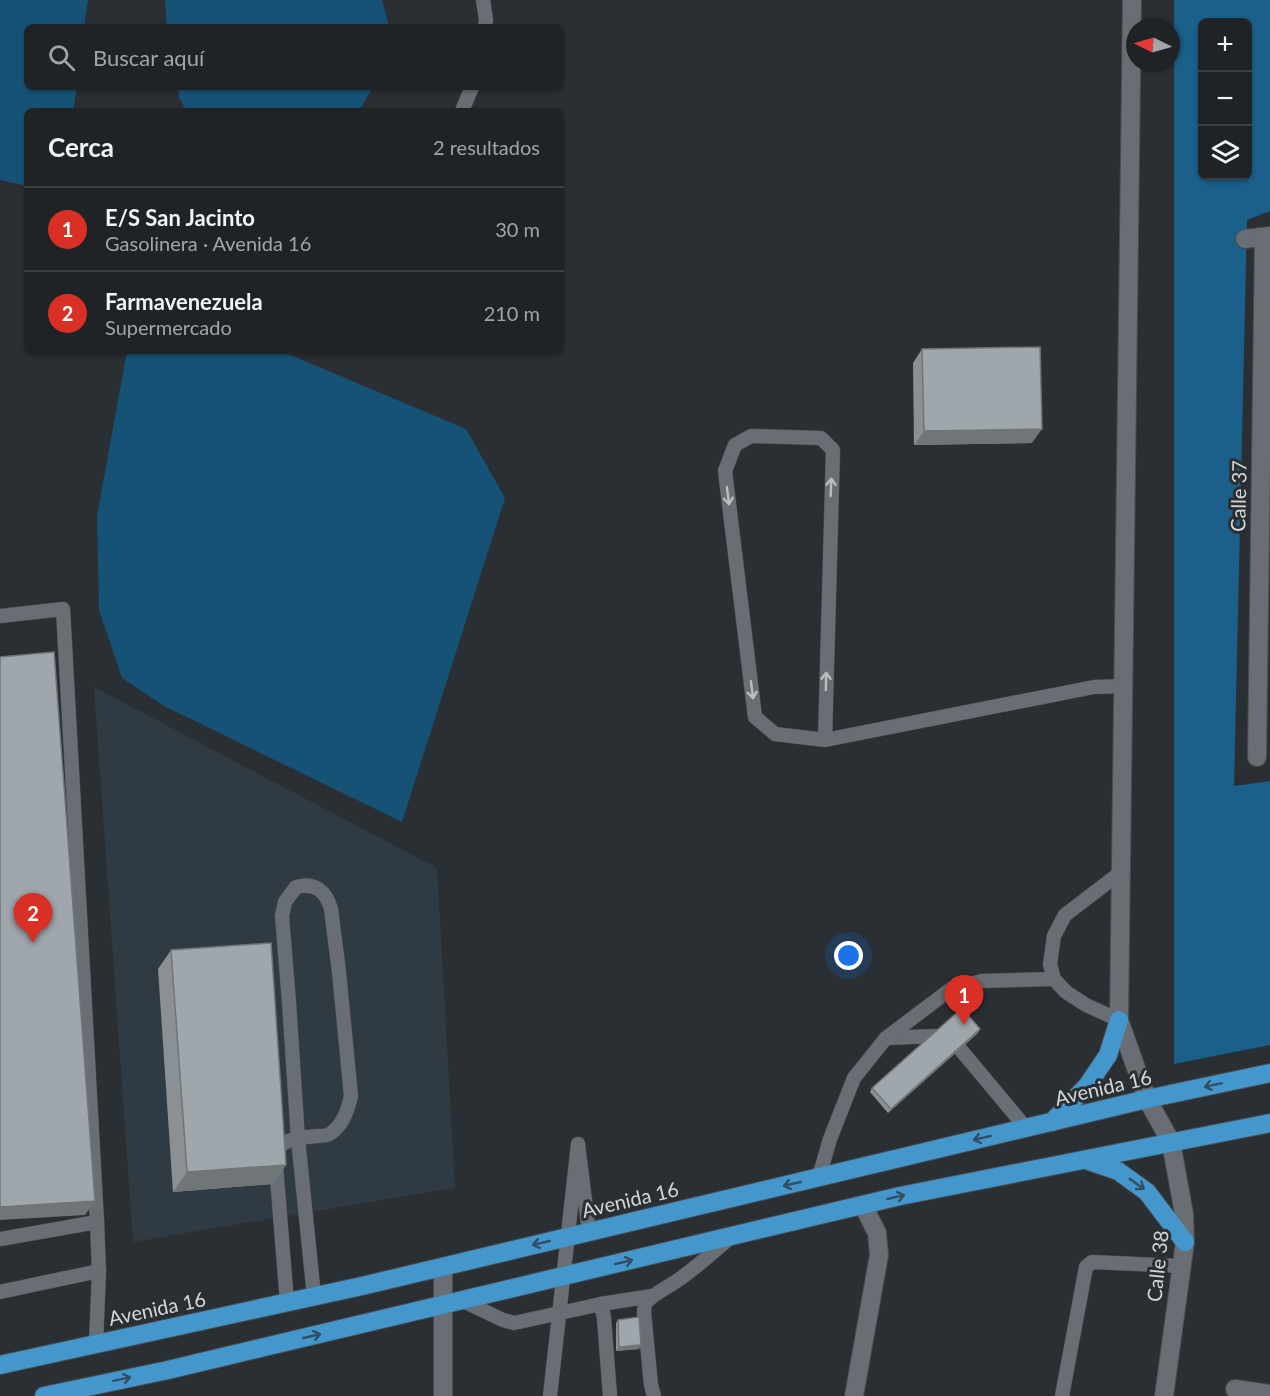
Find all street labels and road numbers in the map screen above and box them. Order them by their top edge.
street label: Calle 37 [1225,460,1251,532]
street label: Avenida 16 [1052,1064,1154,1110]
street label: Avenida 16 [579,1176,681,1222]
street label: Calle 38 [1141,1229,1173,1303]
street label: Avenida 16 [106,1286,208,1330]

